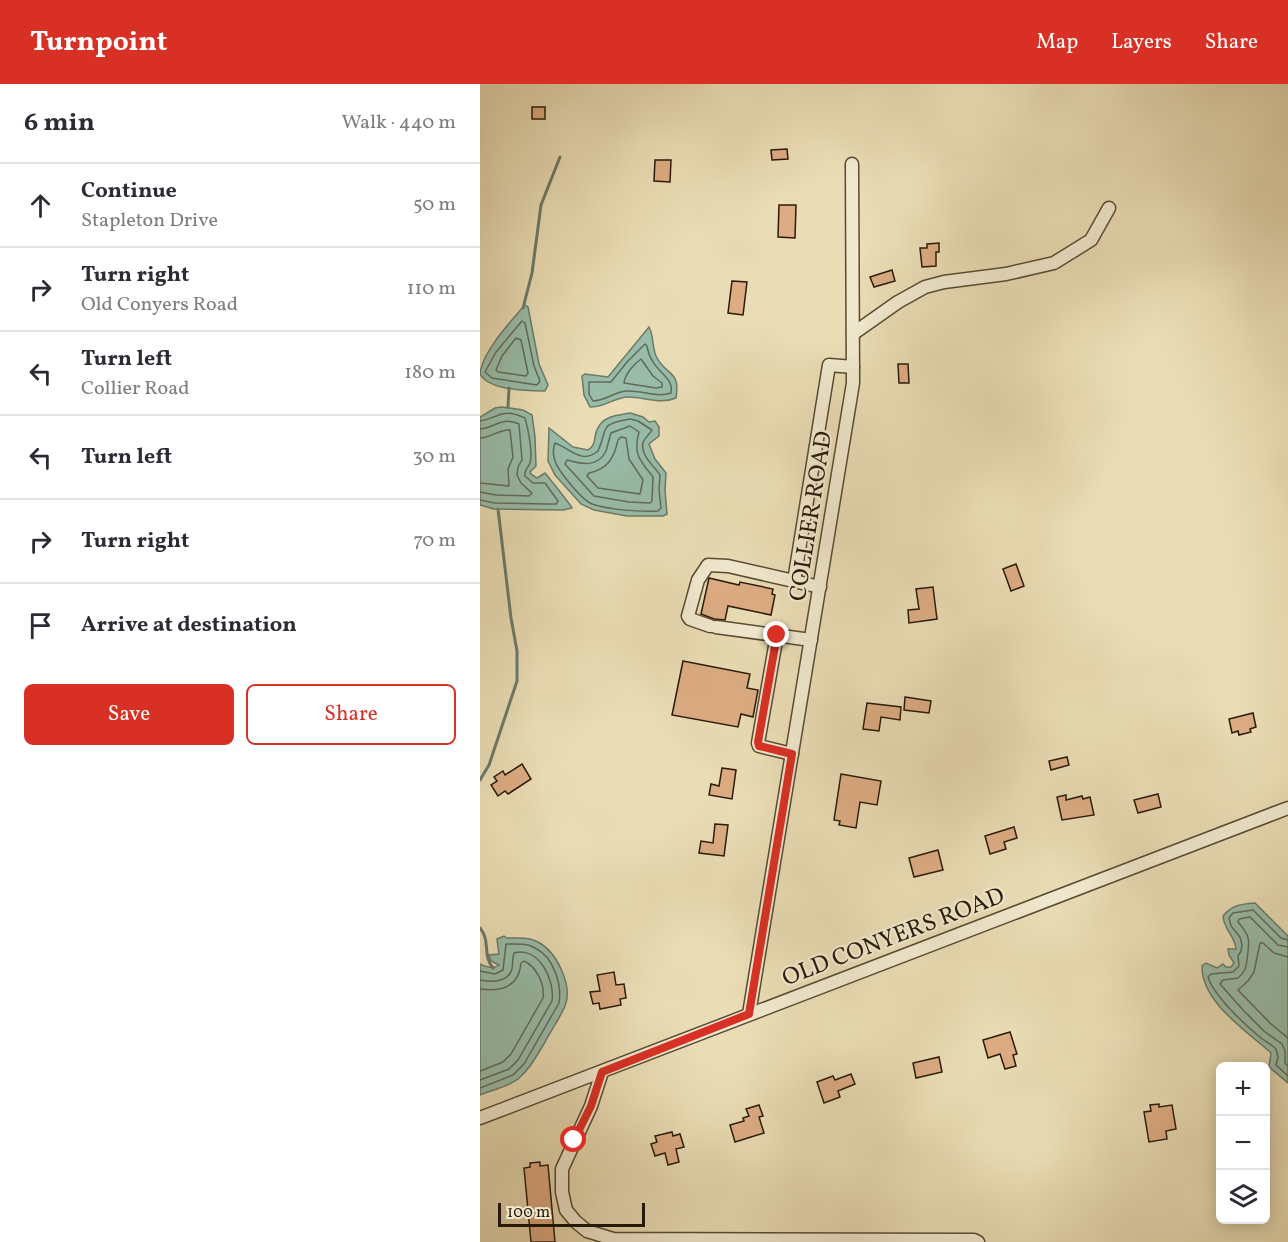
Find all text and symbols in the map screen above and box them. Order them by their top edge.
text: Turnpoint [30,23,167,62]
text: Map [1036,28,1078,57]
text: Layers [1111,28,1172,57]
text: Share [1205,28,1258,57]
text: 6 min [24,105,95,141]
text: Walk · 440 m [341,109,456,137]
text: Continue [81,176,177,207]
icon: ahead [24,189,57,222]
text: 50 m [413,191,456,219]
text: Stapleton Drive [81,207,218,235]
text: Turn right [81,260,189,291]
icon: right [24,273,57,306]
text: 110 m [407,275,456,303]
text: Old Conyers Road [81,291,238,319]
text: Turn left [81,344,172,375]
icon: left [24,357,57,390]
text: 180 m [404,359,456,387]
text: Collier Road [81,375,190,403]
street label: COLLIER ROAD [782,429,842,604]
icon: left [24,441,57,474]
text: Turn left [81,442,172,473]
text: 30 m [412,443,456,471]
icon: right [24,525,57,558]
text: Turn right [81,526,189,557]
text: 70 m [413,527,456,555]
icon: arrive [24,609,57,642]
text: Arrive at destination [81,610,297,641]
route end [763,621,789,647]
button: Save [24,684,234,745]
button: Share [246,684,456,745]
street label: OLD CONYERS ROAD [778,880,1010,996]
map controls [1216,1062,1270,1224]
button: + [1216,1062,1270,1116]
button: − [1216,1116,1270,1170]
route start [560,1126,586,1152]
button: layers [1216,1170,1270,1224]
scale bar [498,1200,645,1228]
text: 100 m [507,1202,550,1224]

